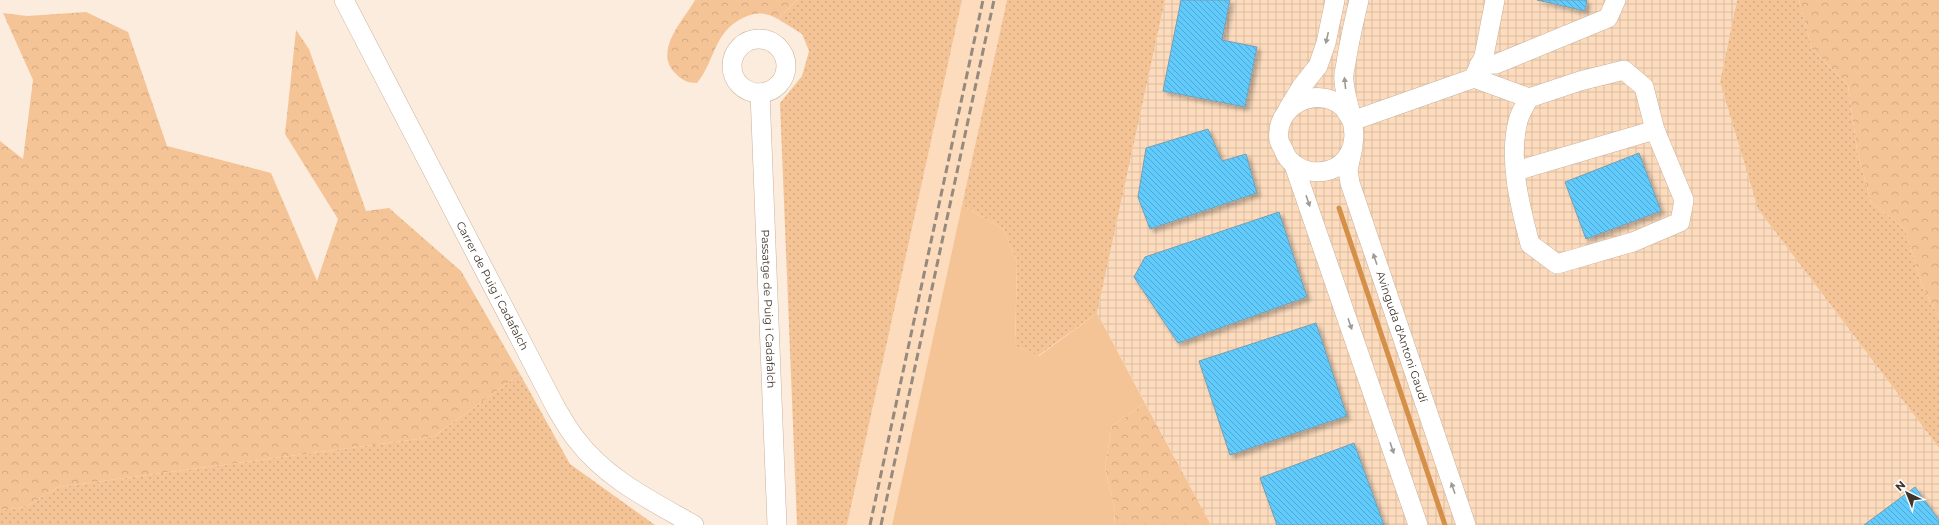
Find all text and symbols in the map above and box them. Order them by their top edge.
one-way arrow [1323,32,1329,44]
one-way arrow [1341,76,1348,89]
one-way arrow [1305,196,1311,208]
street label: Carrer de Puig i Cadafalch [453,219,532,353]
street label: Passatge de Puig i Cadafalch [758,229,779,389]
one-way arrow [1372,253,1378,265]
street label: Avinguda d'Antoni Gaudí [1373,269,1431,405]
one-way arrow [1347,319,1353,331]
one-way arrow [1389,442,1395,454]
north arrow [1887,473,1927,513]
text: N [1892,478,1908,494]
one-way arrow [1450,482,1456,494]

